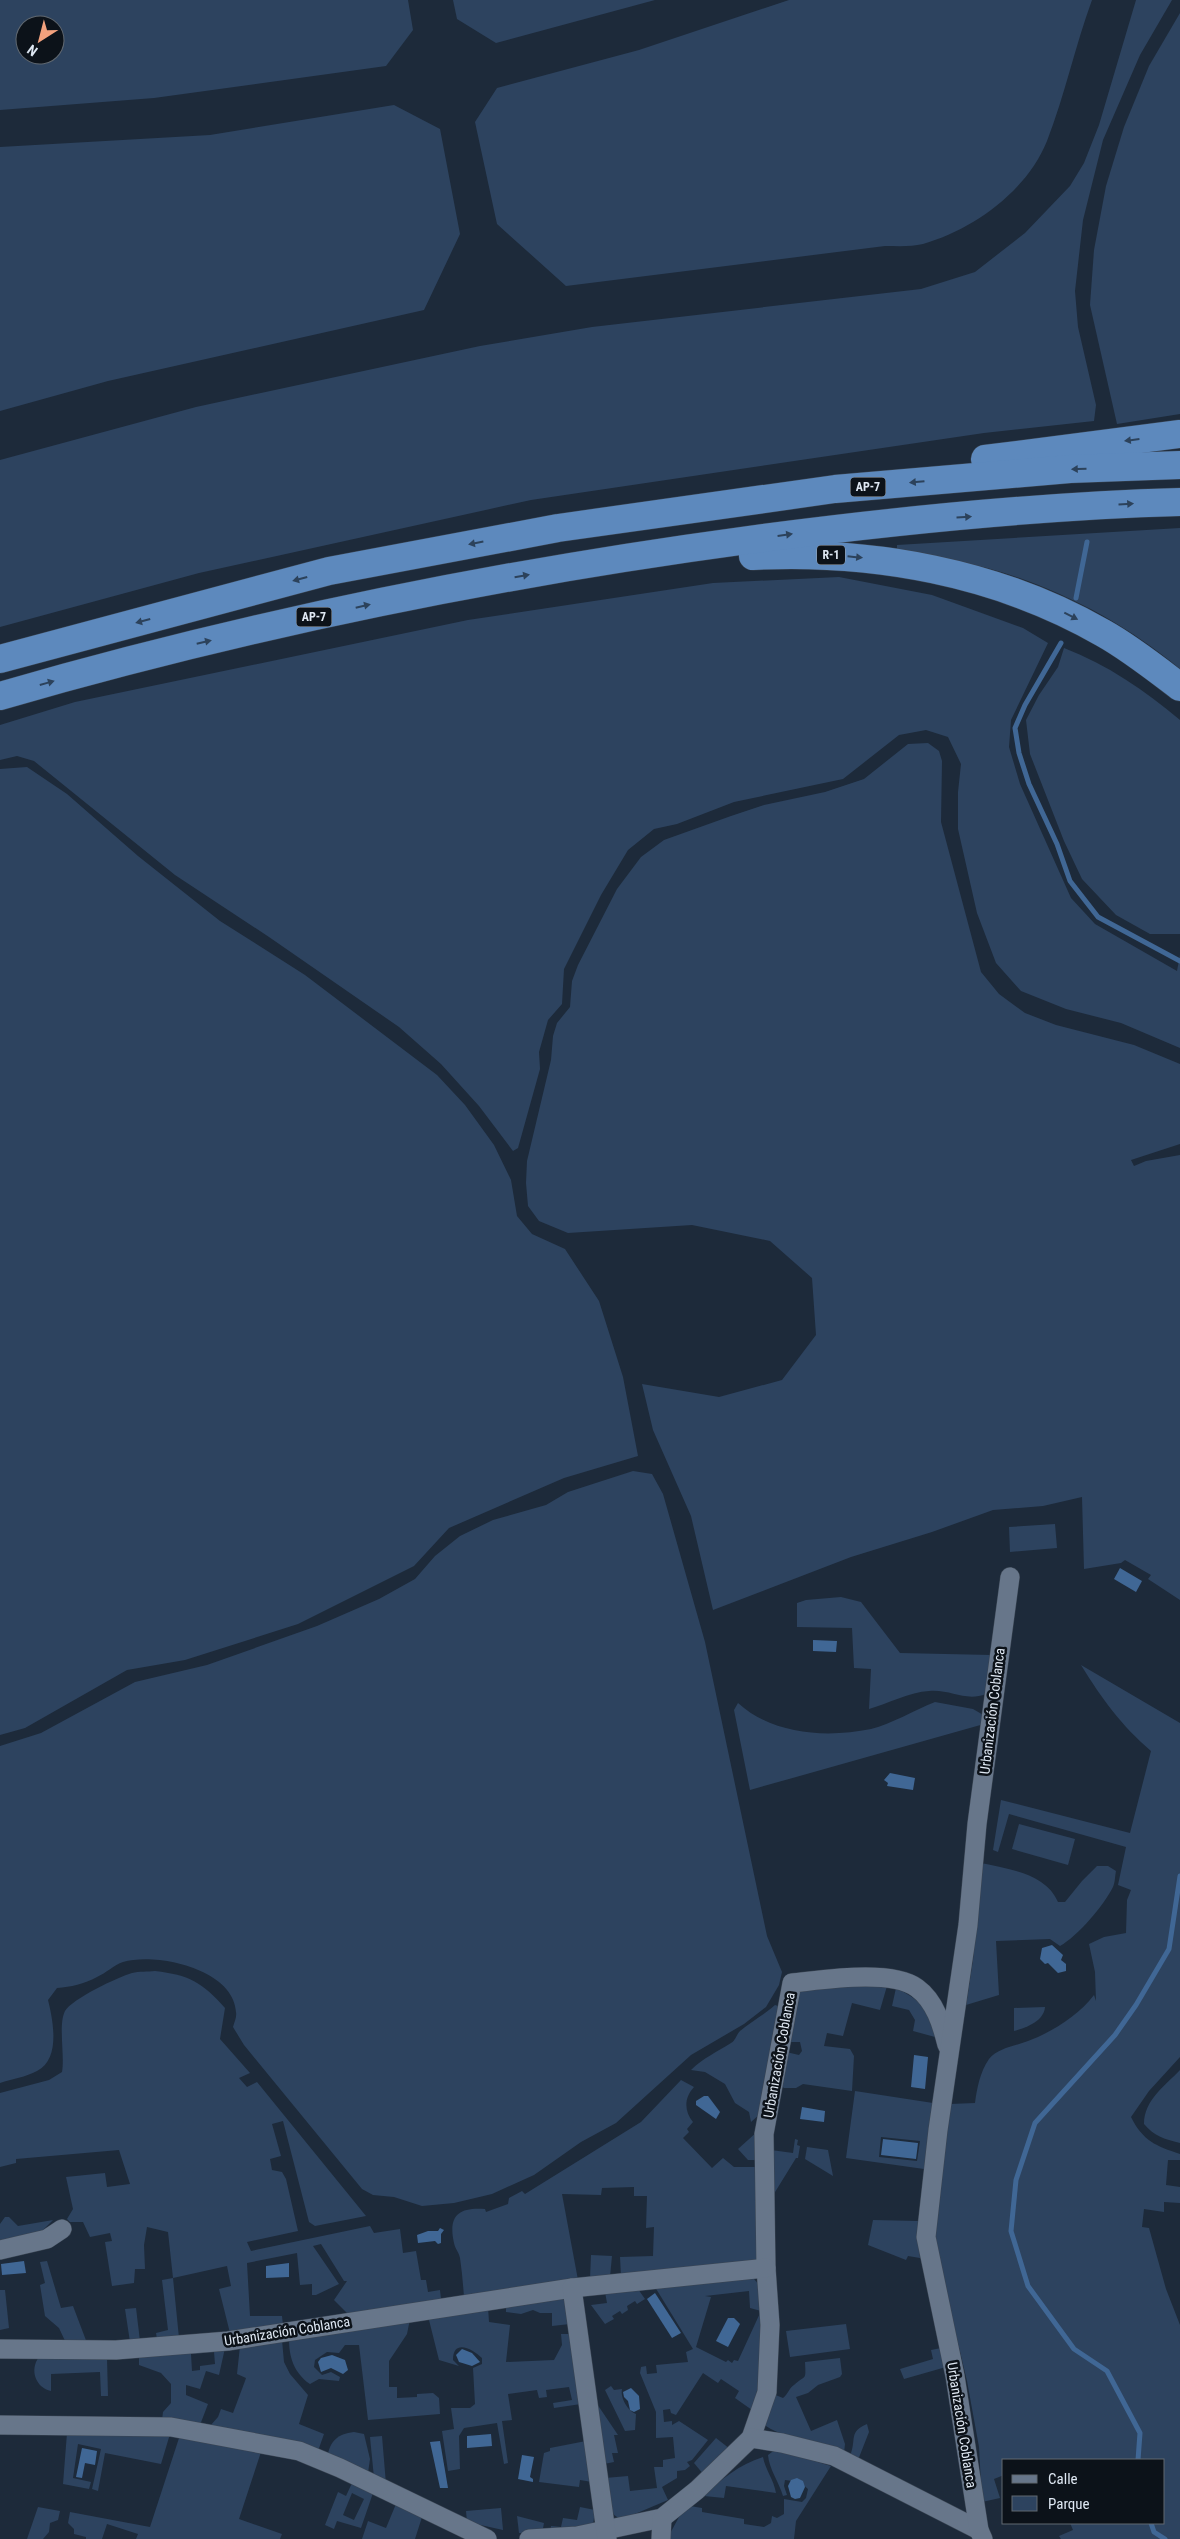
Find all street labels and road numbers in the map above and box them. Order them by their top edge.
road number: AP-7 [850,478,886,497]
road number: R-1 [817,546,845,564]
road number: AP-7 [296,608,332,626]
street label: Urbanización Coblanca [976,1647,1008,1775]
street label: Urbanización Coblanca [760,1991,798,2119]
street label: Urbanización Coblanca [223,2313,351,2349]
street label: Urbanización Coblanca [944,2361,980,2489]

